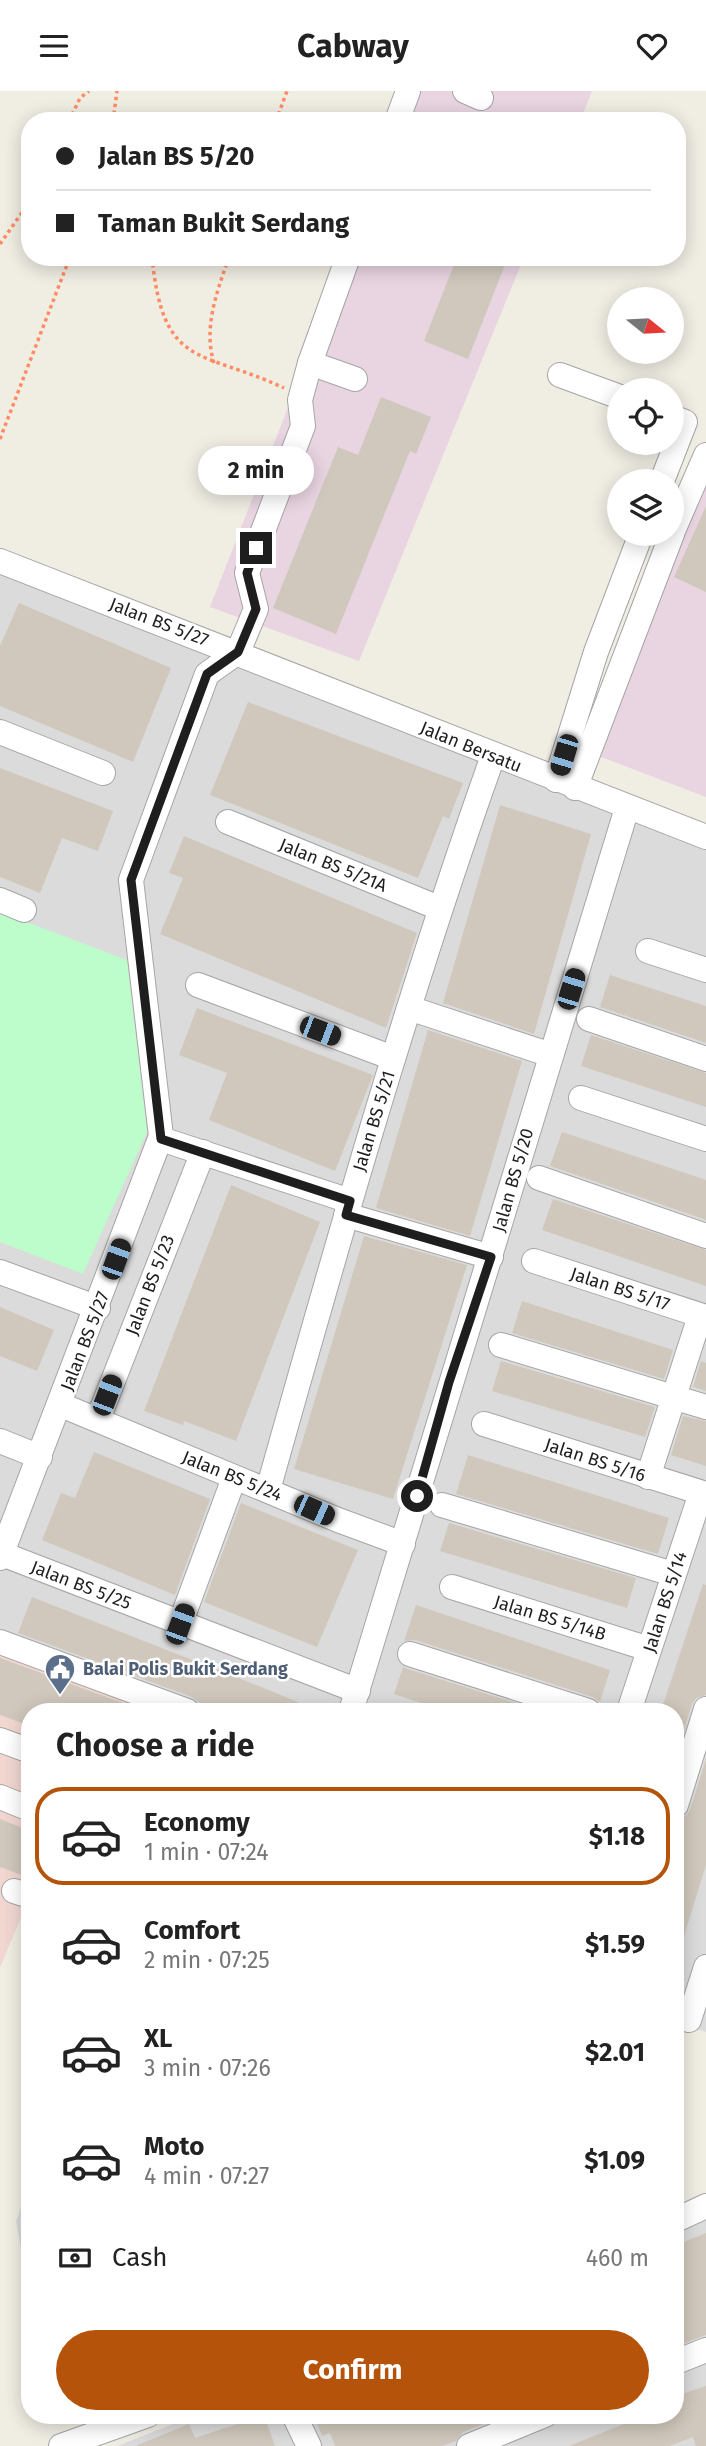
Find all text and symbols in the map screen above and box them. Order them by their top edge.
icon: menu [35,27,73,65]
text: Cabway [297,27,409,65]
icon: heart [633,27,671,65]
text: Jalan BS 5/20 [98,141,254,172]
text: Taman Bukit Serdang [98,208,349,239]
north arrow [607,287,684,364]
map controls [607,287,684,546]
button: locate [607,378,684,455]
callout: 2 min [198,447,314,496]
text: 2 min [228,456,284,484]
button: layers [607,469,684,546]
route end [240,532,272,564]
street label: Jalan BS 5/27 [106,593,212,651]
street label: Jalan Bersatu [417,717,525,777]
car [548,732,581,778]
street label: Jalan BS 5/21A [276,833,391,897]
car [555,966,588,1012]
car [297,1014,344,1048]
street label: Jalan BS 5/21 [348,1068,400,1174]
street label: Jalan BS 5/20 [488,1126,538,1234]
street label: Jalan BS 5/23 [121,1232,179,1338]
car [99,1236,134,1282]
street label: Jalan BS 5/17 [567,1263,673,1315]
street label: Jalan BS 5/27 [56,1288,114,1394]
car [90,1372,125,1418]
street label: Jalan BS 5/16 [542,1433,648,1487]
street label: Jalan BS 5/24 [179,1446,286,1506]
route start [401,1480,433,1512]
car [291,1492,338,1528]
street label: Jalan BS 5/14 [638,1548,692,1655]
street label: Jalan BS 5/25 [28,1556,134,1614]
street label: Jalan BS 5/14B [491,1591,609,1645]
car [163,1601,198,1647]
public building icon: Balai Polis Bukit Serdang [43,1652,77,1696]
place label: Balai Polis Bukit Serdang [83,1658,288,1680]
text: Choose a ride [56,1726,254,1764]
icon: car [60,1805,123,1868]
text: Economy [144,1807,250,1838]
text: $1.18 [589,1821,645,1852]
text: 1 min · 07:24 [144,1838,269,1866]
icon: car [60,1913,123,1976]
text: Comfort [144,1915,240,1946]
text: $1.59 [585,1929,645,1960]
text: 2 min · 07:25 [144,1946,270,1974]
icon: car [60,2021,123,2084]
text: XL [144,2023,172,2054]
text: $2.01 [585,2037,645,2068]
text: 3 min · 07:26 [144,2054,271,2082]
icon: car [60,2129,123,2192]
text: Moto [144,2131,204,2162]
text: $1.09 [584,2145,645,2176]
text: 4 min · 07:27 [144,2162,269,2190]
icon: cash [56,2239,94,2277]
text: Cash [112,2242,168,2273]
text: 460 m [586,2244,649,2272]
button: Confirm [56,2330,649,2410]

